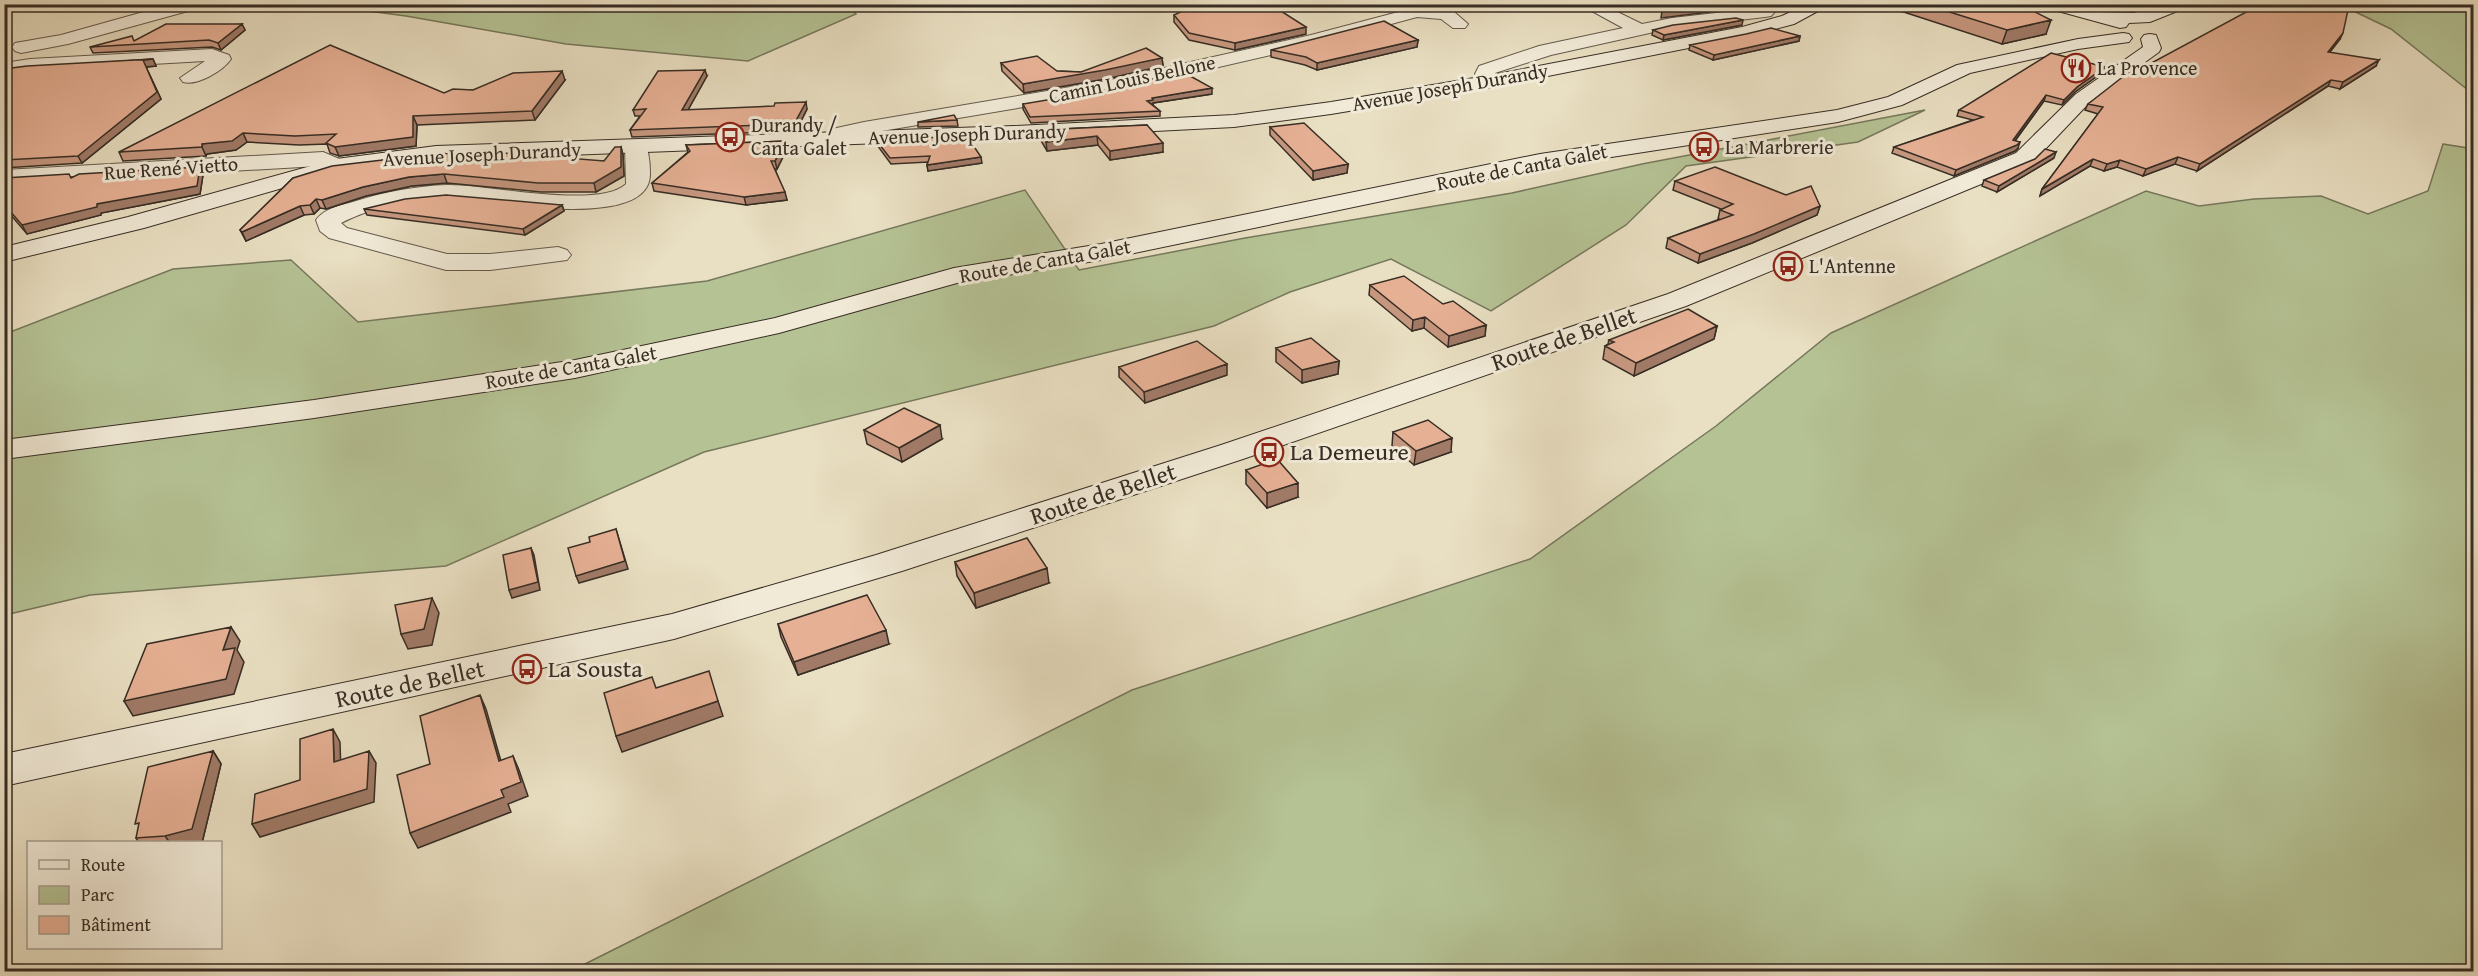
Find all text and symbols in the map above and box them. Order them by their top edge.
street label: Camin Louis Bellone [1046,47,1218,110]
restaurant icon: La Provence [2060,52,2092,84]
place label: La Provence [2097,53,2197,82]
street label: Avenue Joseph Durandy [1350,55,1550,118]
place label: Durandy / Canta Galet [751,110,847,162]
street label: Avenue Joseph Durandy [867,116,1067,151]
bus stop icon: Durandy / Canta Galet [714,121,746,153]
bus stop icon: La Marbrerie [1688,131,1720,163]
place label: La Marbrerie [1725,132,1834,161]
street label: Avenue Joseph Durandy [382,134,582,173]
street label: Route de Canta Galet [1434,136,1610,197]
street label: Rue René Vietto [103,148,239,187]
street label: Route de Canta Galet [957,231,1133,290]
bus stop icon: L'Antenne [1772,250,1804,282]
place label: L'Antenne [1809,251,1896,280]
street label: Route de Bellet [1487,297,1642,380]
street label: Route de Canta Galet [483,337,659,396]
place label: La Demeure [1290,434,1409,469]
bus stop icon: La Demeure [1253,436,1285,468]
street label: Route de Bellet [1025,453,1181,534]
street label: Route de Bellet [332,651,488,716]
place label: La Sousta [548,651,643,686]
bus stop icon: La Sousta [511,653,543,685]
legend [27,841,222,949]
text: Route [81,851,125,878]
text: Parc [81,881,114,908]
text: Bâtiment [81,911,151,938]

